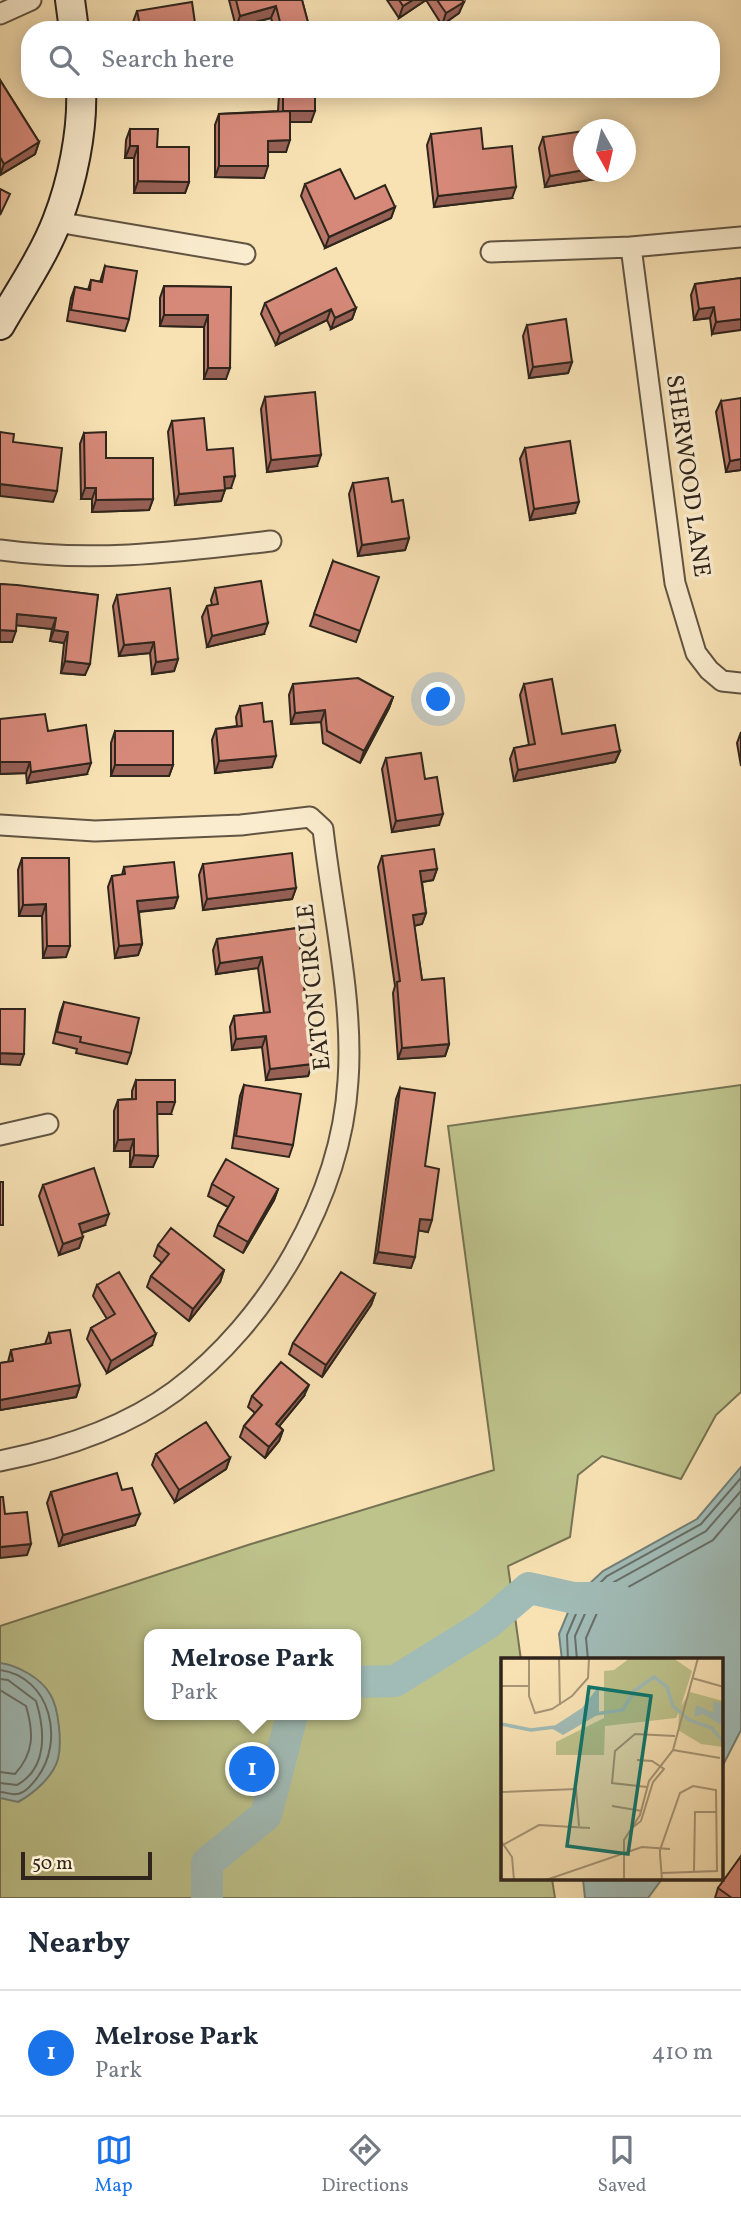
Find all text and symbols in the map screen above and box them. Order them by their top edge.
search box [21,21,720,98]
icon: search [45,41,83,79]
text: Search here [101,42,234,78]
north arrow [573,119,636,182]
street label: SHERWOOD LANE [656,373,718,579]
your location [421,682,455,716]
street label: EATON CIRCLE [289,902,341,1072]
popup [144,1629,361,1720]
text: Melrose Park [171,1641,334,1677]
inset map [501,1658,724,1881]
text: Park [171,1677,218,1709]
pin: 1 [229,1743,275,1795]
scale bar [21,1849,152,1881]
text: 50 m [32,1851,73,1877]
text: Nearby [28,1923,130,1965]
text: Melrose Park [95,2019,258,2055]
text: 1 [46,2037,56,2069]
text: 410 m [652,2037,713,2069]
text: Park [95,2055,142,2087]
tab: Map [94,2131,133,2199]
tab: Directions [322,2131,409,2199]
tab: Saved [598,2131,646,2199]

